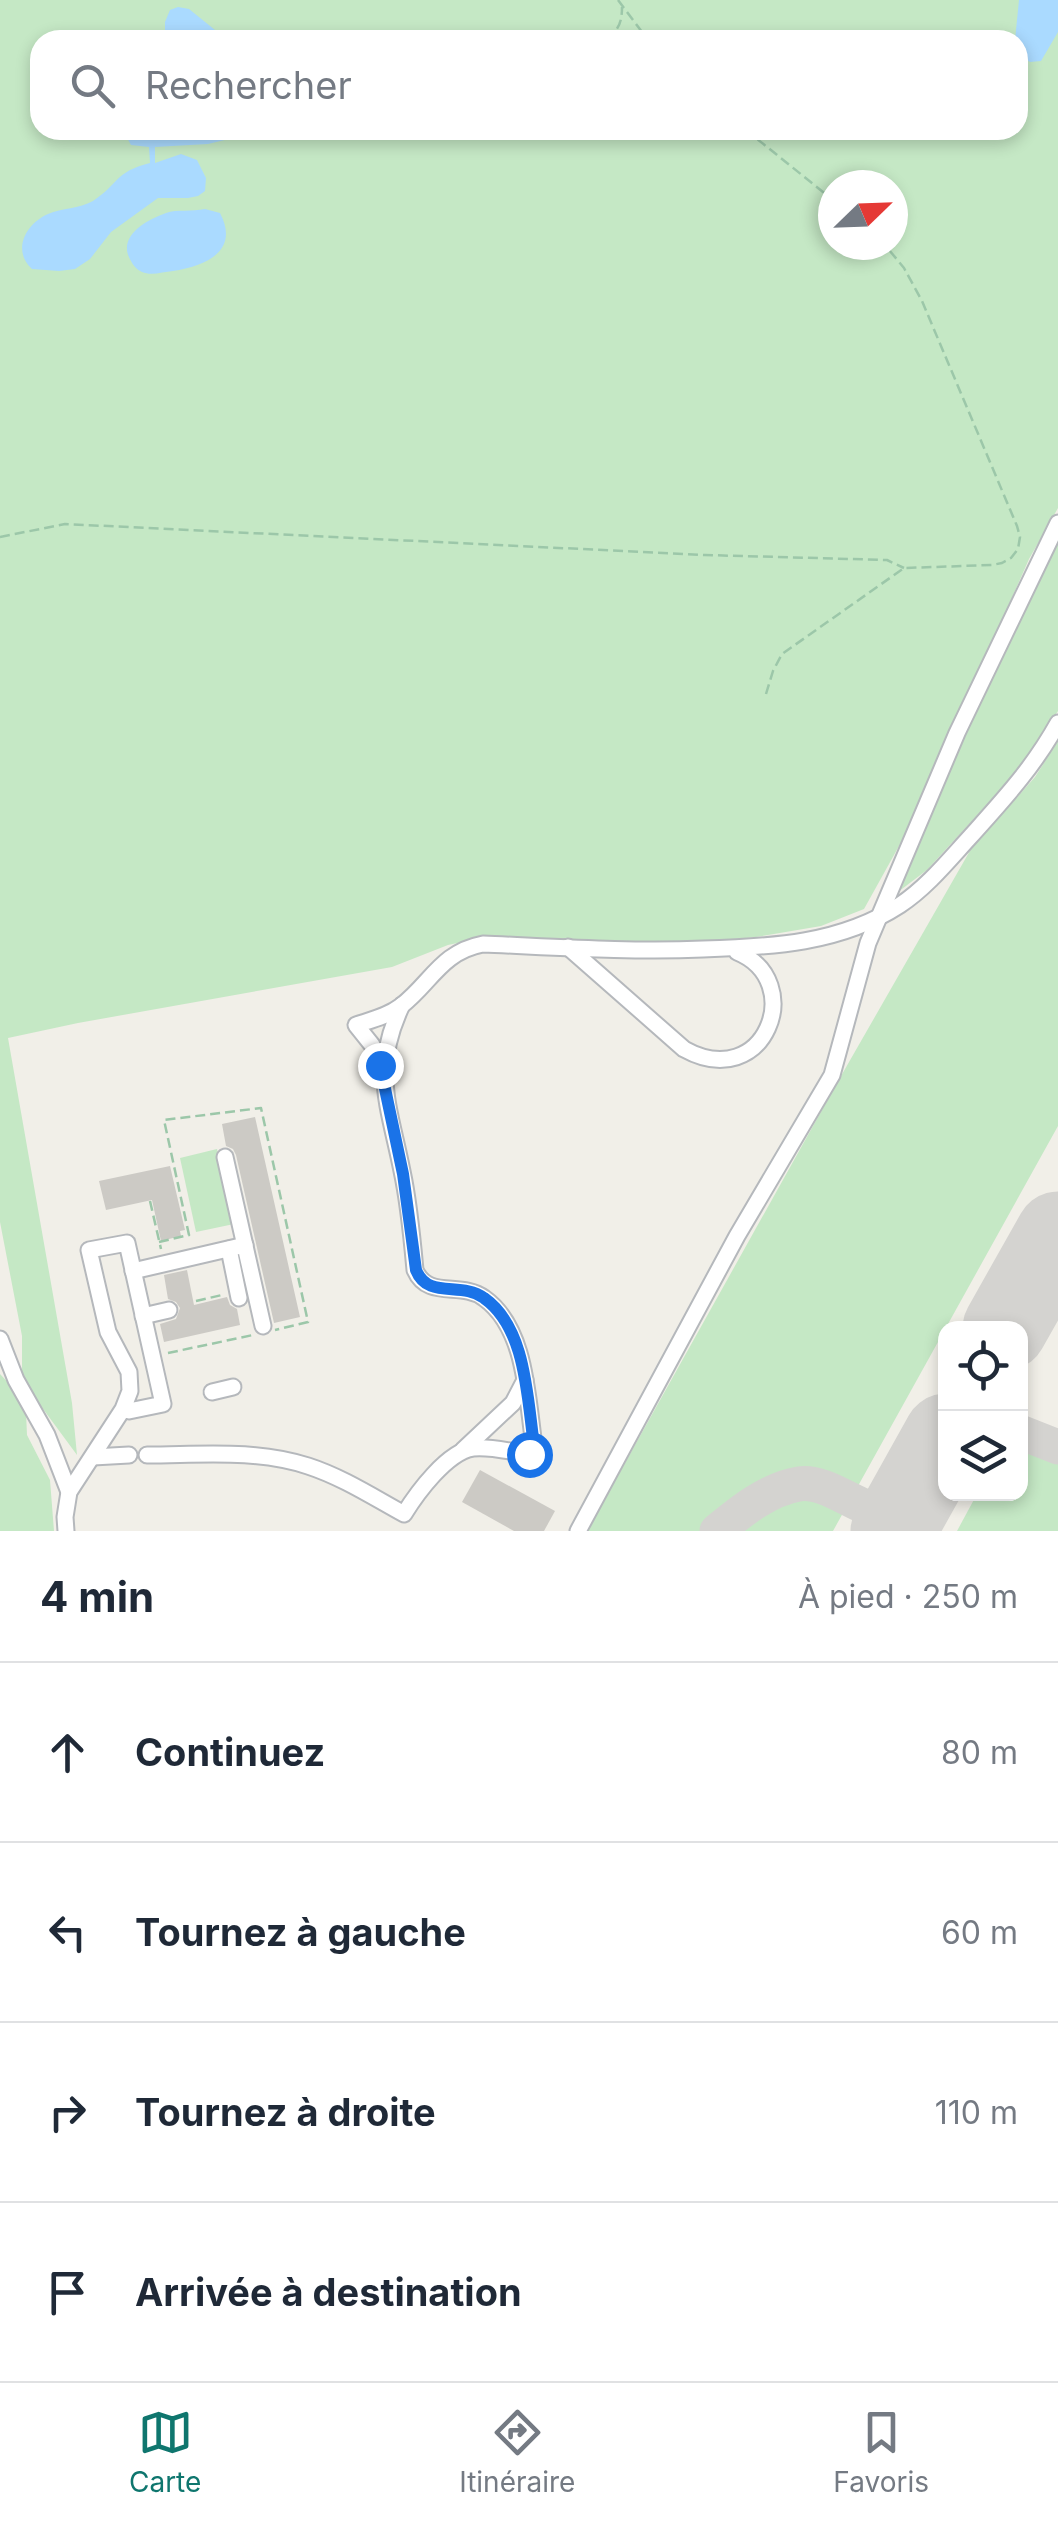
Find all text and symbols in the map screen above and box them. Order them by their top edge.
search box [30,30,1028,140]
icon: search [65,58,120,113]
text: Rechercher [145,62,352,108]
north arrow [818,170,908,260]
route end [358,1043,404,1089]
map controls [938,1321,1028,1501]
button: locate [938,1321,1028,1411]
button: layers [938,1411,1028,1501]
route start [507,1432,553,1478]
text: 4 min [40,1571,154,1622]
text: À pied · 250 m [798,1577,1018,1616]
icon: ahead [40,1725,95,1780]
text: Continuez [135,1729,325,1775]
text: 80 m [941,1733,1018,1772]
icon: left [40,1905,95,1960]
text: Tournez à gauche [135,1909,466,1955]
text: 60 m [941,1913,1018,1952]
icon: right [40,2085,95,2140]
text: Tournez à droite [135,2089,436,2135]
text: 110 m [935,2093,1018,2132]
icon: arrive [40,2265,95,2320]
text: Arrivée à destination [135,2269,522,2315]
tab: Carte [129,2405,201,2499]
tab: Itinéraire [459,2405,575,2499]
tab: Favoris [833,2405,929,2499]

